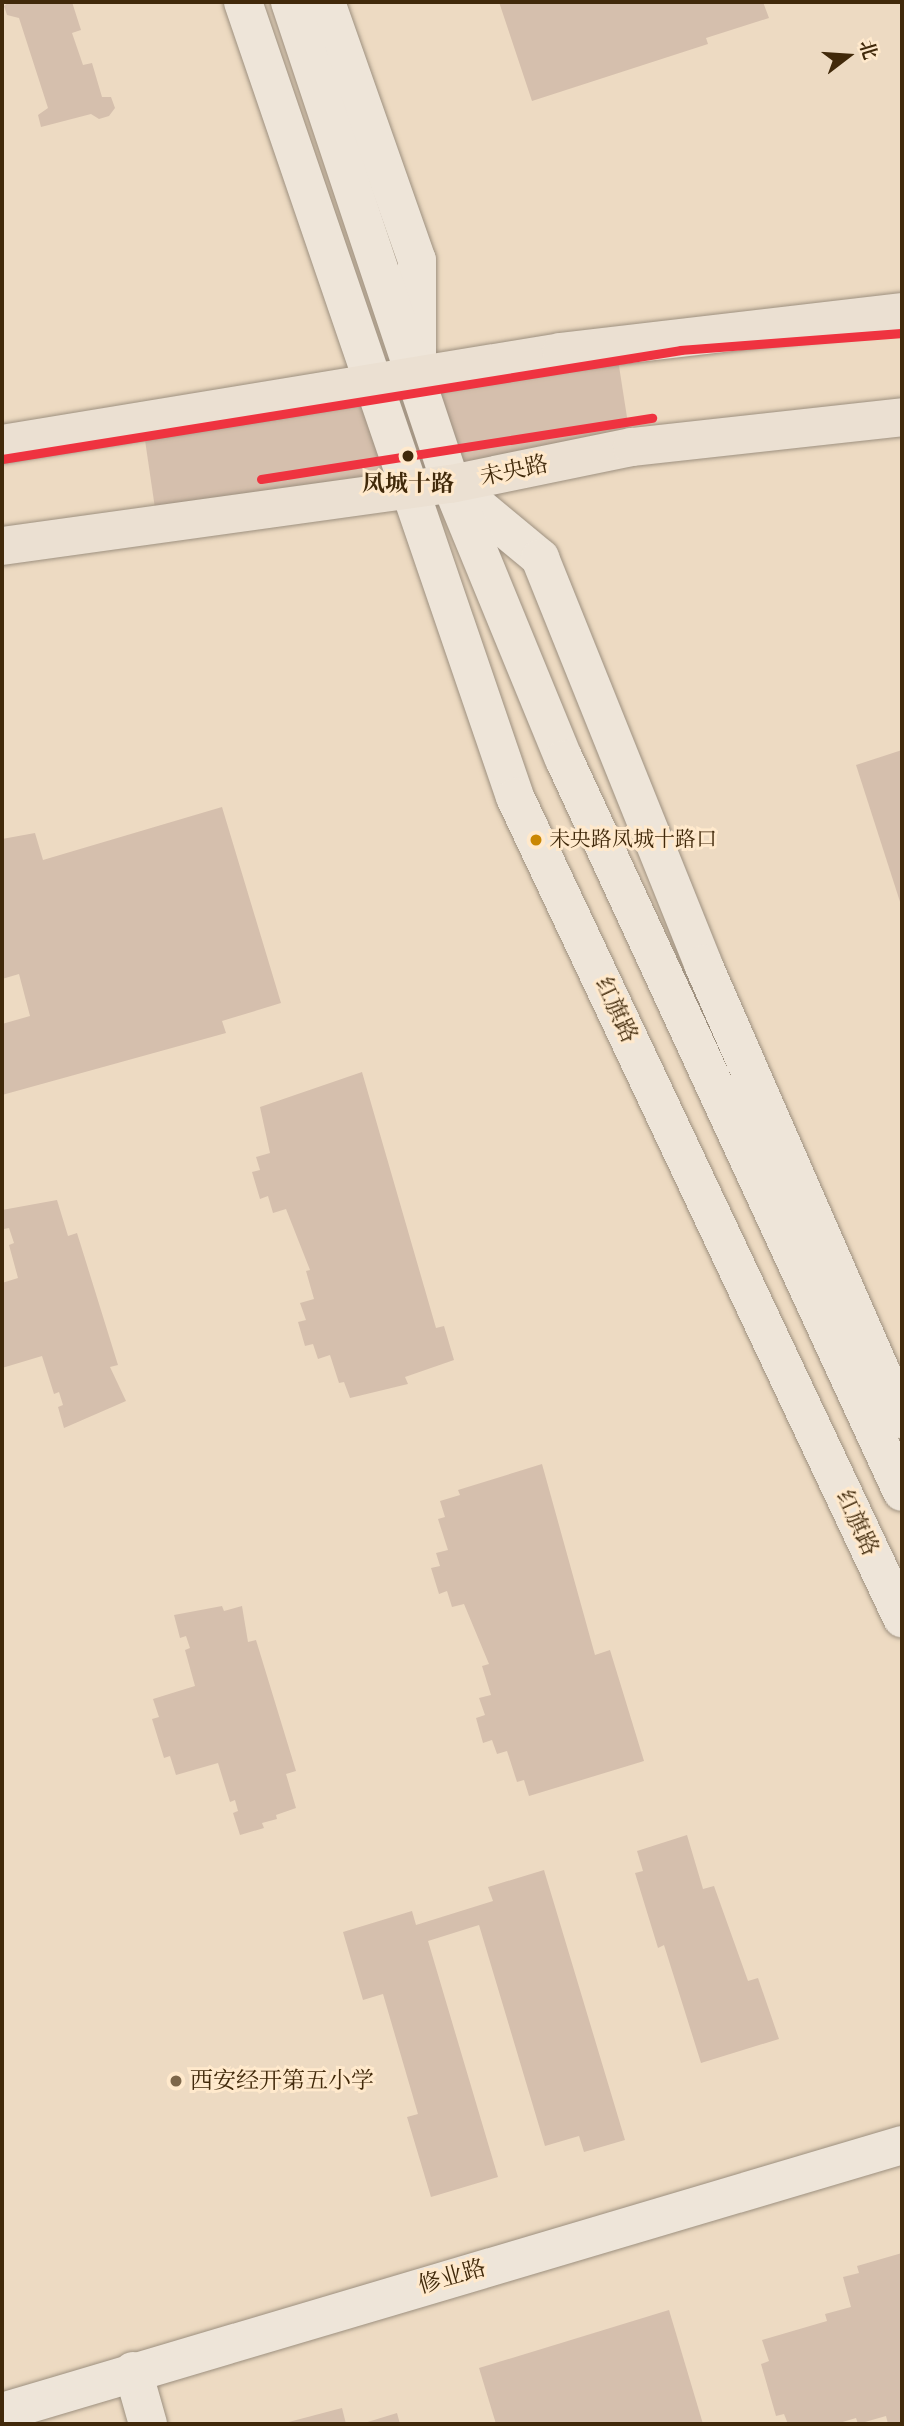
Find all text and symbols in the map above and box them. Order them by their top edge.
north arrow [813,21,883,91]
text: 北 [854,37,882,62]
marker: 凤城十路 [397,445,419,467]
street label: 未央路 [477,450,551,492]
place label: 凤城十路 [362,470,454,498]
place label: 未央路凤城十路口 [549,827,717,853]
marker: 未央路凤城十路口 [529,833,543,847]
street label: 红旗路 [589,973,643,1047]
street label: 红旗路 [830,1486,884,1560]
place label: 西安经开第五小学 [190,2067,374,2095]
marker: 西安经开第五小学 [168,2073,184,2089]
street label: 修业路 [415,2254,489,2300]

